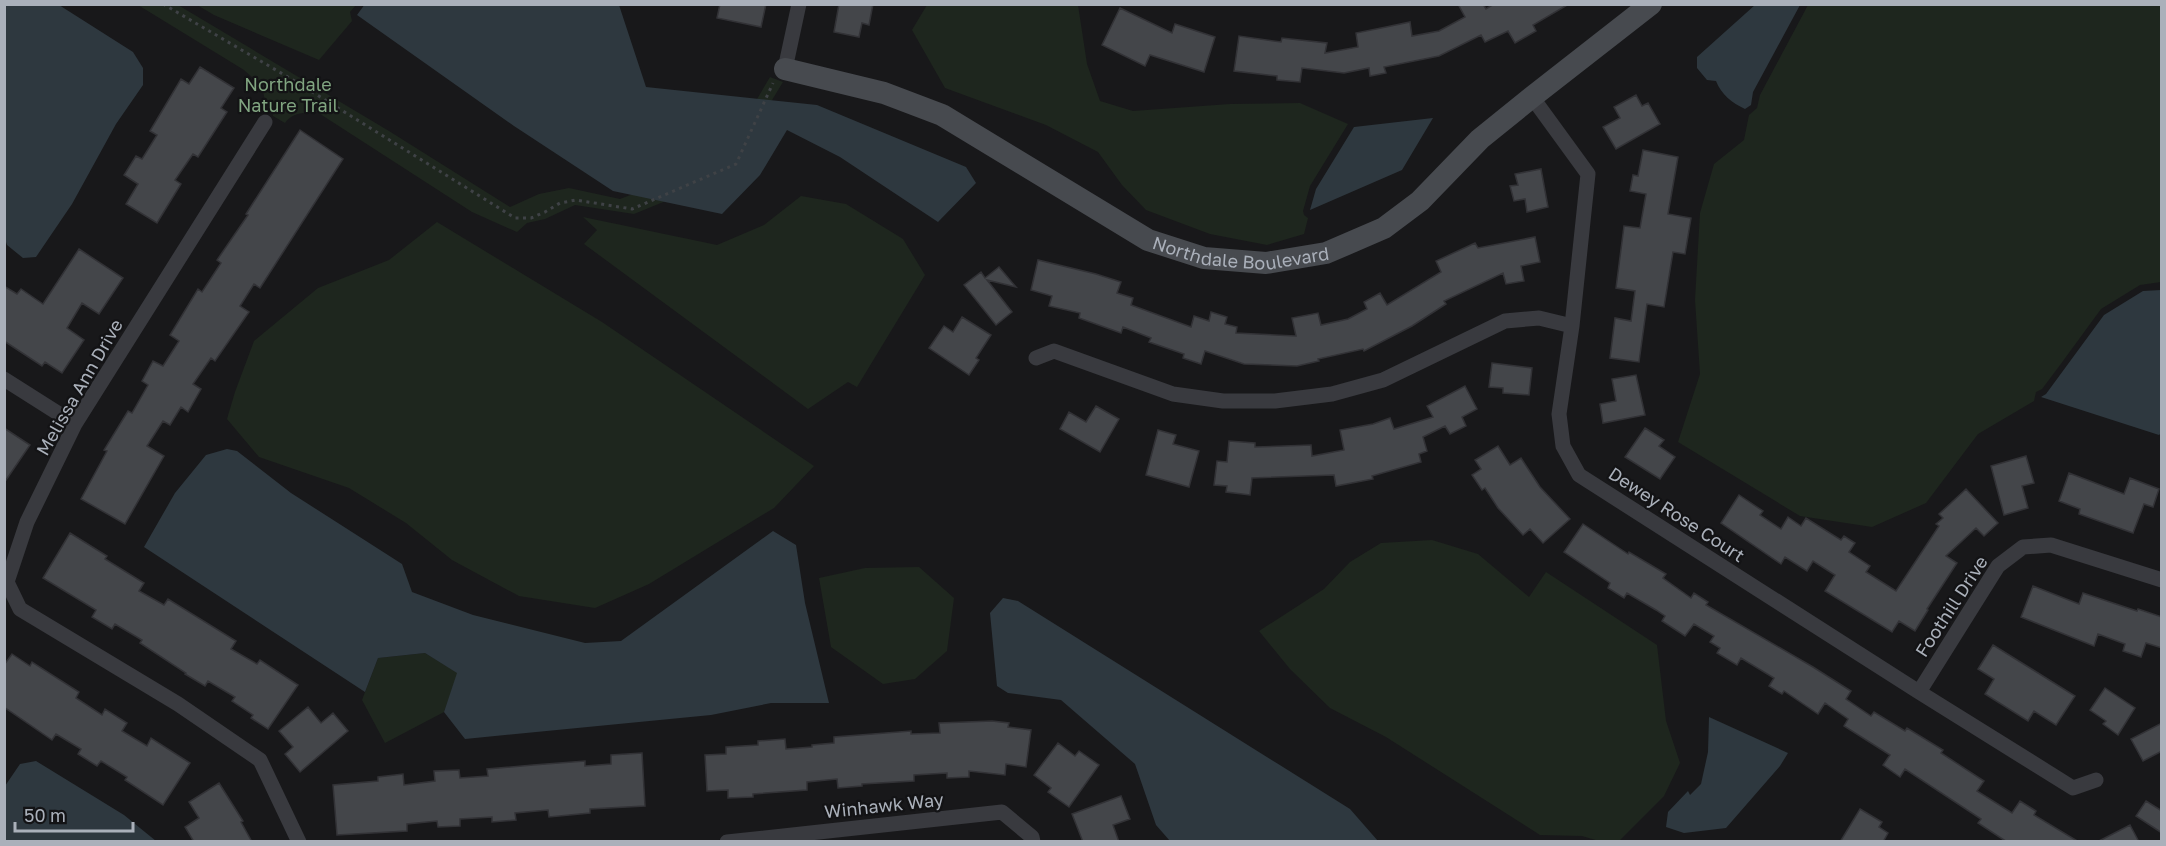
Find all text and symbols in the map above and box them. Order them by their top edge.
park label: Northdale Nature Trail [238,73,339,116]
street label: Northdale Boulevard [1150,231,1331,274]
street label: Melissa Ann Drive [31,315,127,459]
street label: Dewey Rose Court [1605,462,1749,566]
street label: Foothill Drive [1910,551,1992,661]
street label: Winhawk Way [823,788,945,822]
scale bar [15,795,134,833]
text: 50 m [24,804,66,826]

